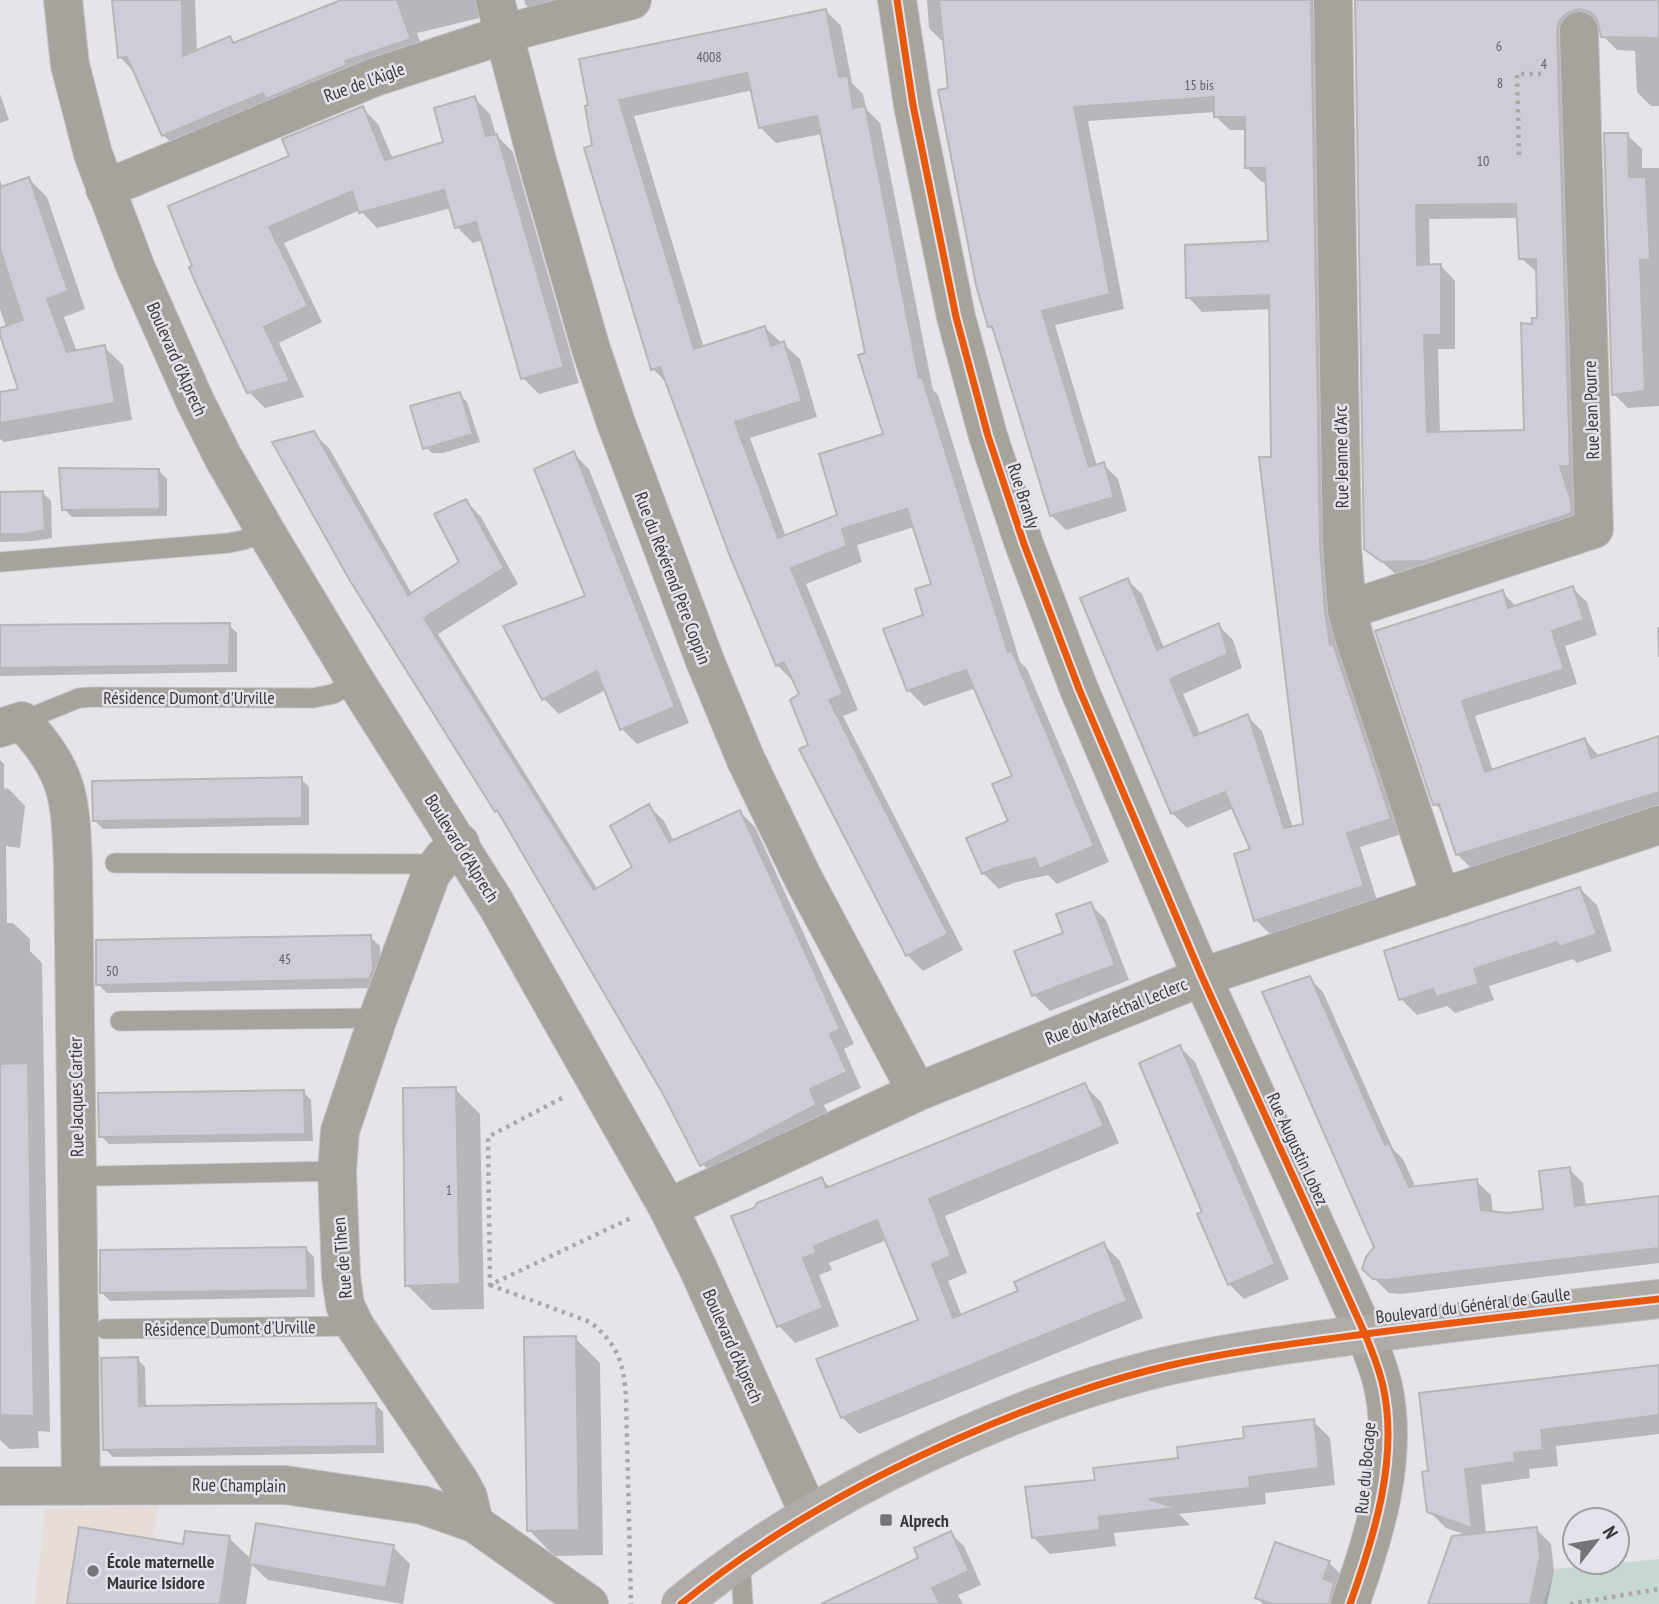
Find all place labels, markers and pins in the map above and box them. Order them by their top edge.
place label: Alprech [899,1509,949,1532]
marker: Alprech [878,1512,894,1528]
place label: École maternelle Maurice Isidore [107,1550,215,1594]
marker: École maternelle Maurice Isidore [85,1563,101,1579]

